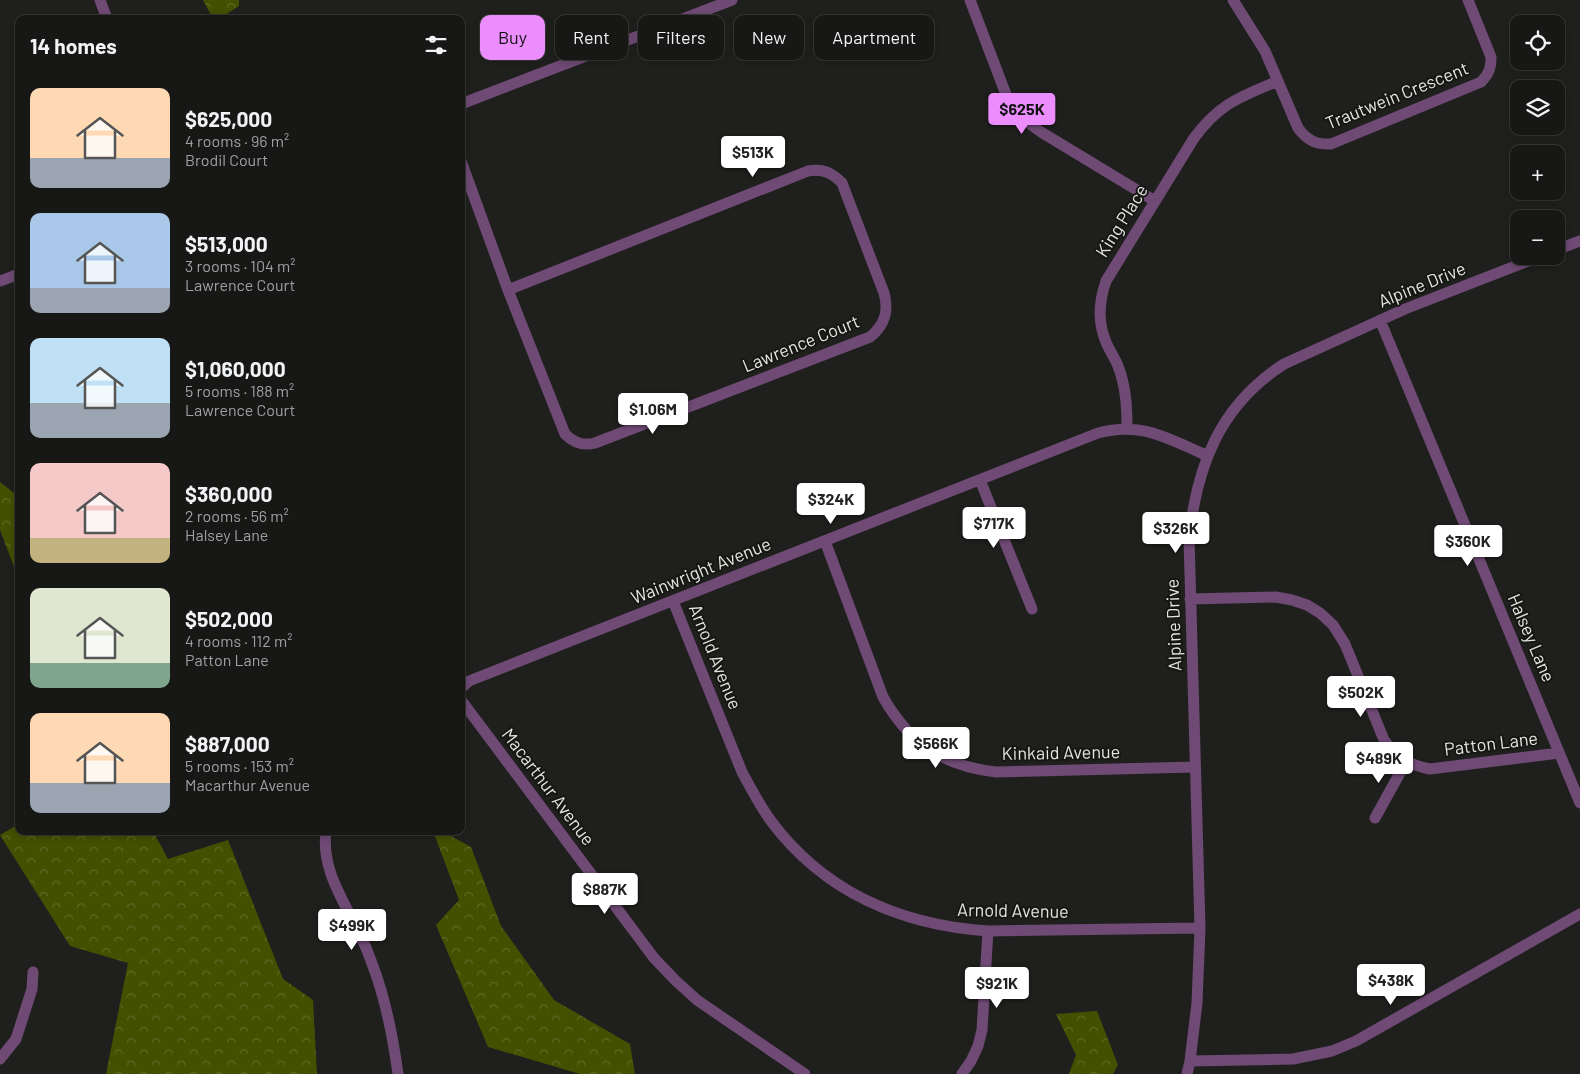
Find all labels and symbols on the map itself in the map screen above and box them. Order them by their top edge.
street label: Trautwein Crescent [1322,56,1471,134]
pin: $625K [987,92,1057,135]
pin: $513K [718,136,788,178]
street label: King Place [1090,180,1152,261]
street label: Alpine Drive [1375,257,1469,312]
street label: Lawrence Court [739,310,862,377]
pin: $1.06M [612,392,694,435]
pin: $324K [796,482,866,525]
pin: $717K [959,506,1029,549]
pin: $326K [1141,512,1211,554]
pin: $360K [1433,524,1503,567]
street label: Wainwright Avenue [627,532,774,608]
street label: Alpine Drive [1160,578,1186,672]
street label: Halsey Lane [1504,590,1560,685]
street label: Arnold Avenue [685,601,747,713]
pin: $502K [1326,676,1396,718]
street label: Macarthur Avenue [498,724,600,849]
pin: $566K [901,726,971,769]
street label: Patton Lane [1443,726,1539,760]
street label: Kinkaid Avenue [1002,740,1120,764]
pin: $489K [1344,742,1414,784]
pin: $887K [570,872,640,915]
street label: Arnold Avenue [957,898,1069,922]
pin: $499K [317,908,387,951]
pin: $438K [1356,964,1426,1006]
pin: $921K [962,966,1032,1009]

